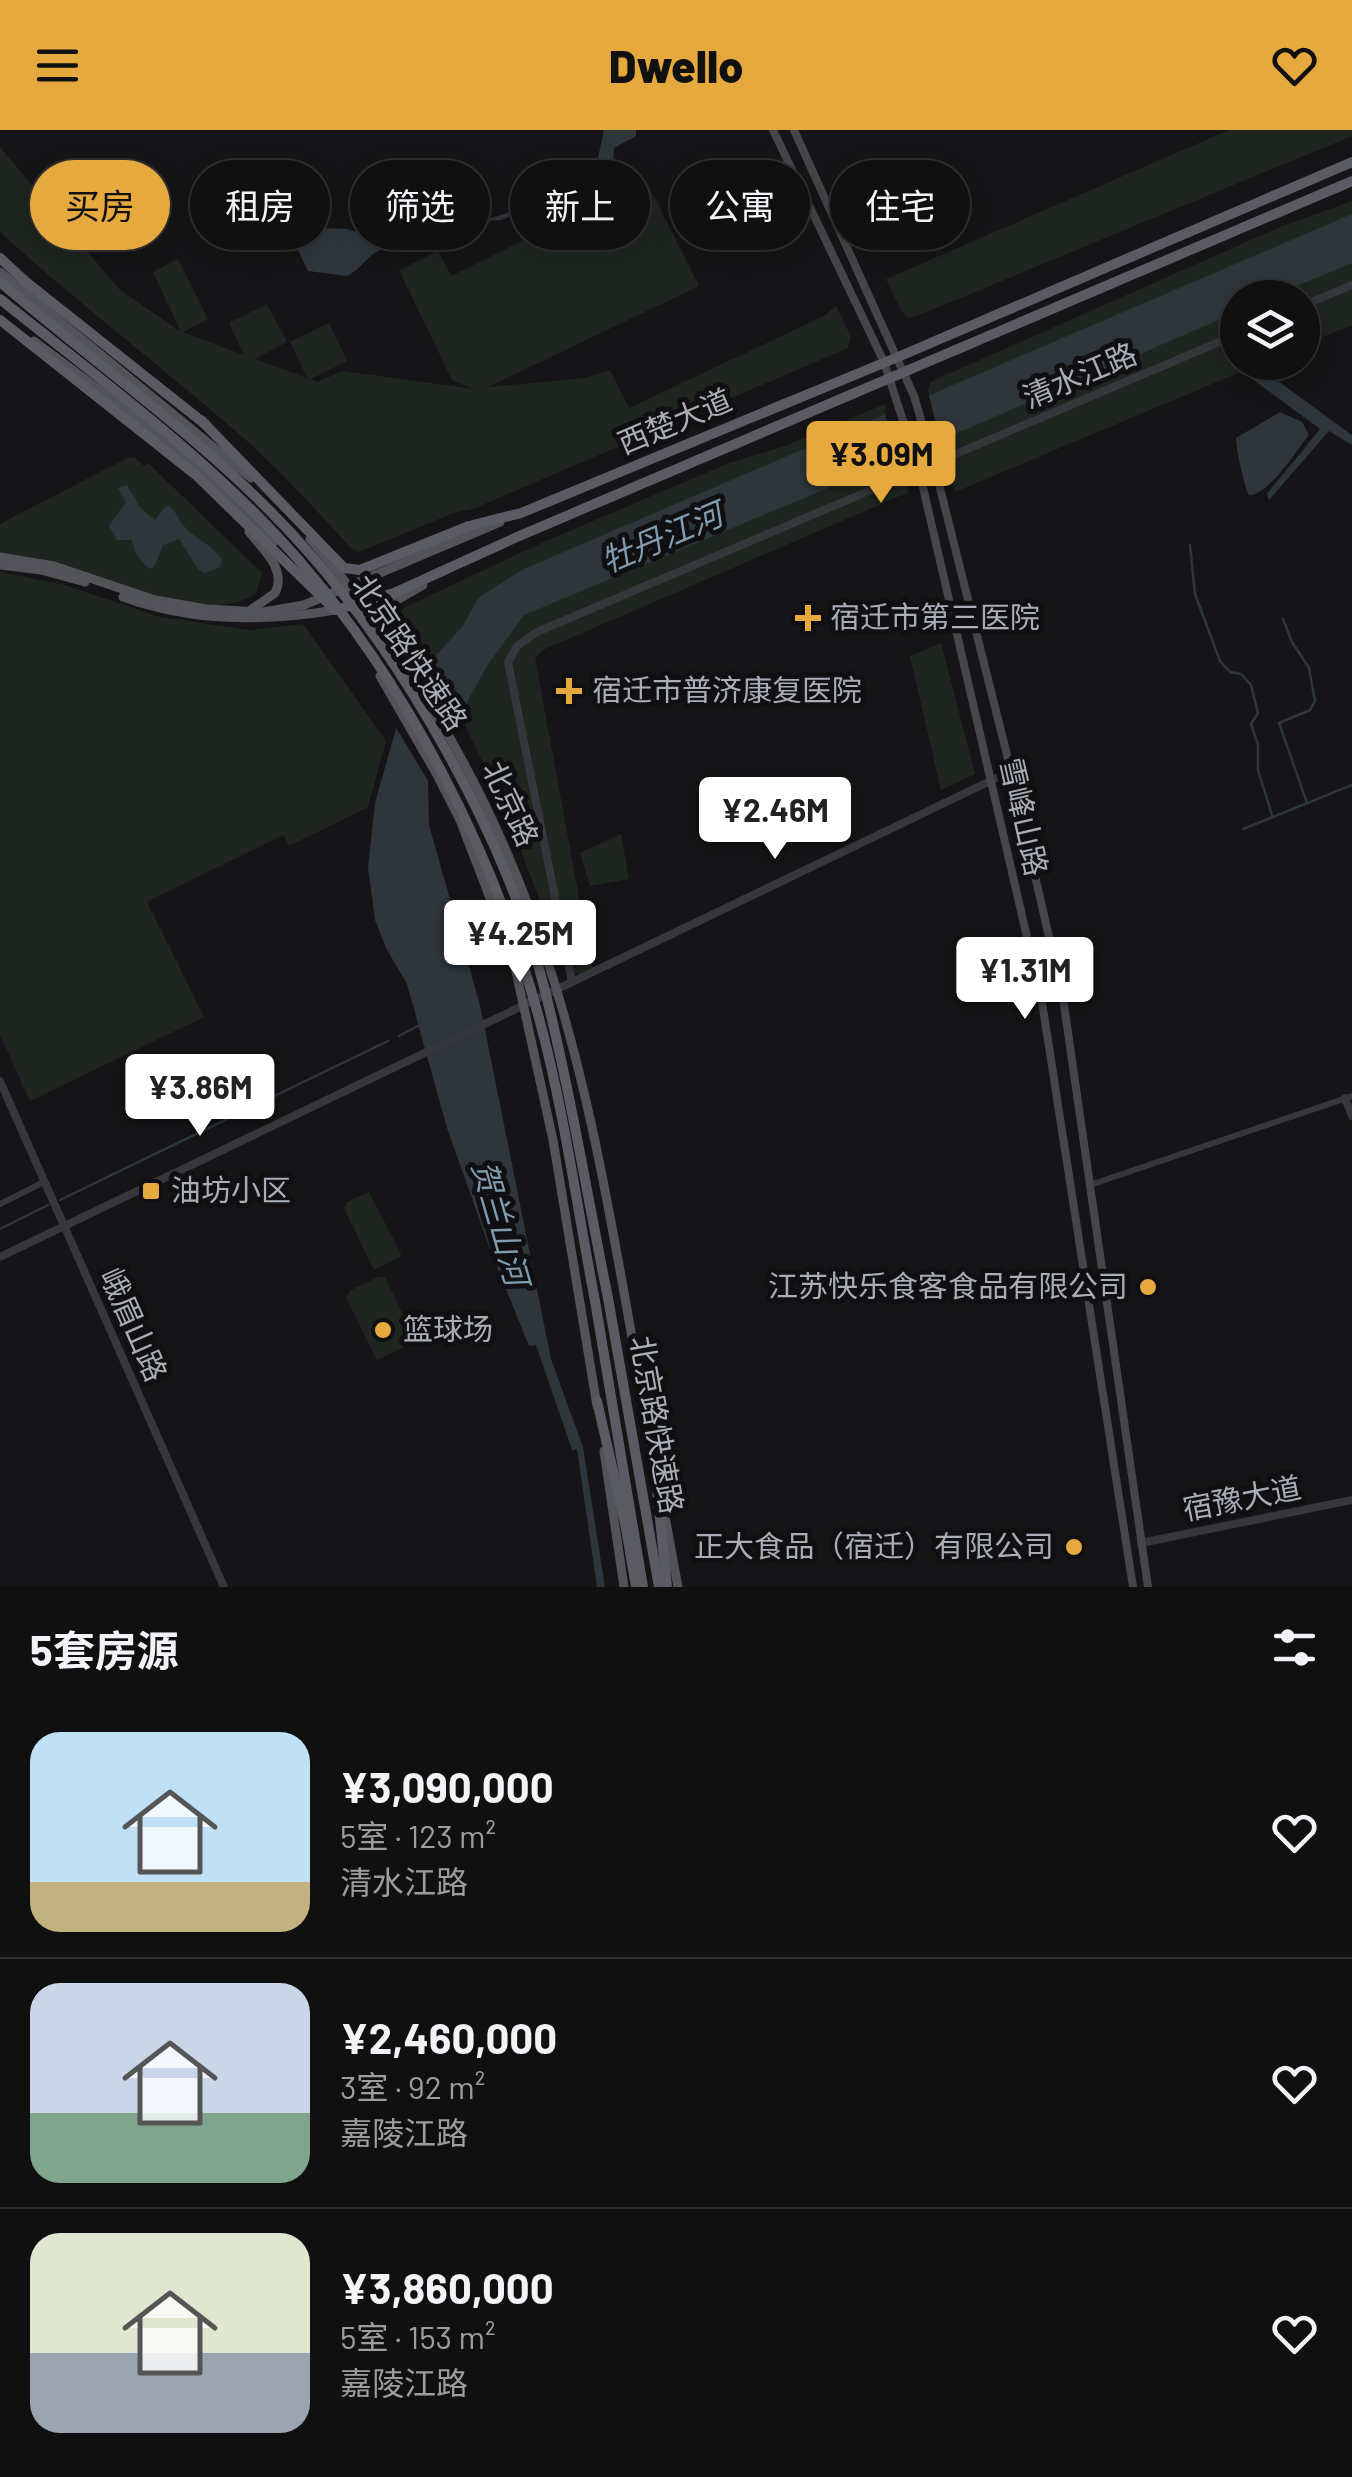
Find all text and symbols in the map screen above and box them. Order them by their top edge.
icon: menu [30,38,85,93]
text: Dwello [609,38,743,92]
icon: heart [1267,38,1322,93]
chip: 买房 [30,160,170,250]
chip: 租房 [190,160,330,250]
chip: 筛选 [350,160,490,250]
chip: 新上 [510,160,650,250]
chip: 公寓 [670,160,810,250]
chip: 住宅 [830,160,970,250]
map controls [1220,280,1320,380]
button: layers [1220,280,1320,380]
street label: 清水江路 [1017,334,1141,414]
street label: 西楚大道 [612,380,736,460]
pin: ¥3.09M [800,421,962,506]
text: ¥3.09M [828,434,934,472]
water label: 牡丹江河 [595,491,733,579]
street label: 北京路快速路 [345,567,476,737]
place label: 宿迁市第三医院 [830,598,1040,634]
marker: 宿迁市第三医院 [795,605,821,631]
place label: 宿迁市普济康复医院 [592,671,862,707]
marker: 宿迁市普济康复医院 [556,678,582,704]
street label: 雪峰山路 [994,754,1056,879]
street label: 北京路 [476,755,547,852]
pin: ¥2.46M [694,777,856,862]
text: ¥2.46M [721,790,829,828]
pin: ¥4.25M [439,900,601,985]
text: ¥4.25M [466,913,574,951]
pin: ¥1.31M [944,937,1106,1022]
text: ¥1.31M [978,950,1072,988]
pin: ¥3.86M [119,1054,281,1139]
text: ¥3.86M [147,1067,253,1105]
water label: 贺兰山河 [466,1156,539,1295]
place label: 油坊小区 [171,1171,291,1207]
marker: 油坊小区 [140,1180,162,1202]
street label: 峨眉山路 [94,1262,176,1386]
place label: 江苏快乐食客食品有限公司 [768,1267,1128,1303]
marker: 江苏快乐食客食品有限公司 [1137,1276,1159,1298]
place label: 篮球场 [403,1310,493,1346]
marker: 篮球场 [372,1319,394,1341]
street label: 北京路快速路 [625,1333,691,1516]
street label: 宿豫大道 [1179,1468,1304,1526]
place label: 正大食品（宿迁）有限公司 [694,1527,1054,1563]
marker: 正大食品（宿迁）有限公司 [1063,1536,1085,1558]
icon: filters [1267,1620,1322,1675]
text: 5套房源 [30,1624,179,1674]
text: ¥3,090,000 [340,1761,554,1811]
icon: home [110,1772,230,1892]
icon: heart [1267,1805,1322,1860]
text: 5室 · 123 m² [340,1816,496,1854]
text: 清水江路 [340,1862,468,1900]
text: ¥2,460,000 [340,2012,557,2062]
icon: home [110,2023,230,2143]
icon: heart [1267,2056,1322,2111]
text: 3室 · 92 m² [340,2067,485,2105]
text: 嘉陵江路 [340,2113,468,2151]
text: ¥3,860,000 [340,2262,554,2312]
icon: home [110,2273,230,2393]
icon: heart [1267,2306,1322,2361]
text: 5室 · 153 m² [340,2317,495,2355]
text: 嘉陵江路 [340,2363,468,2401]

